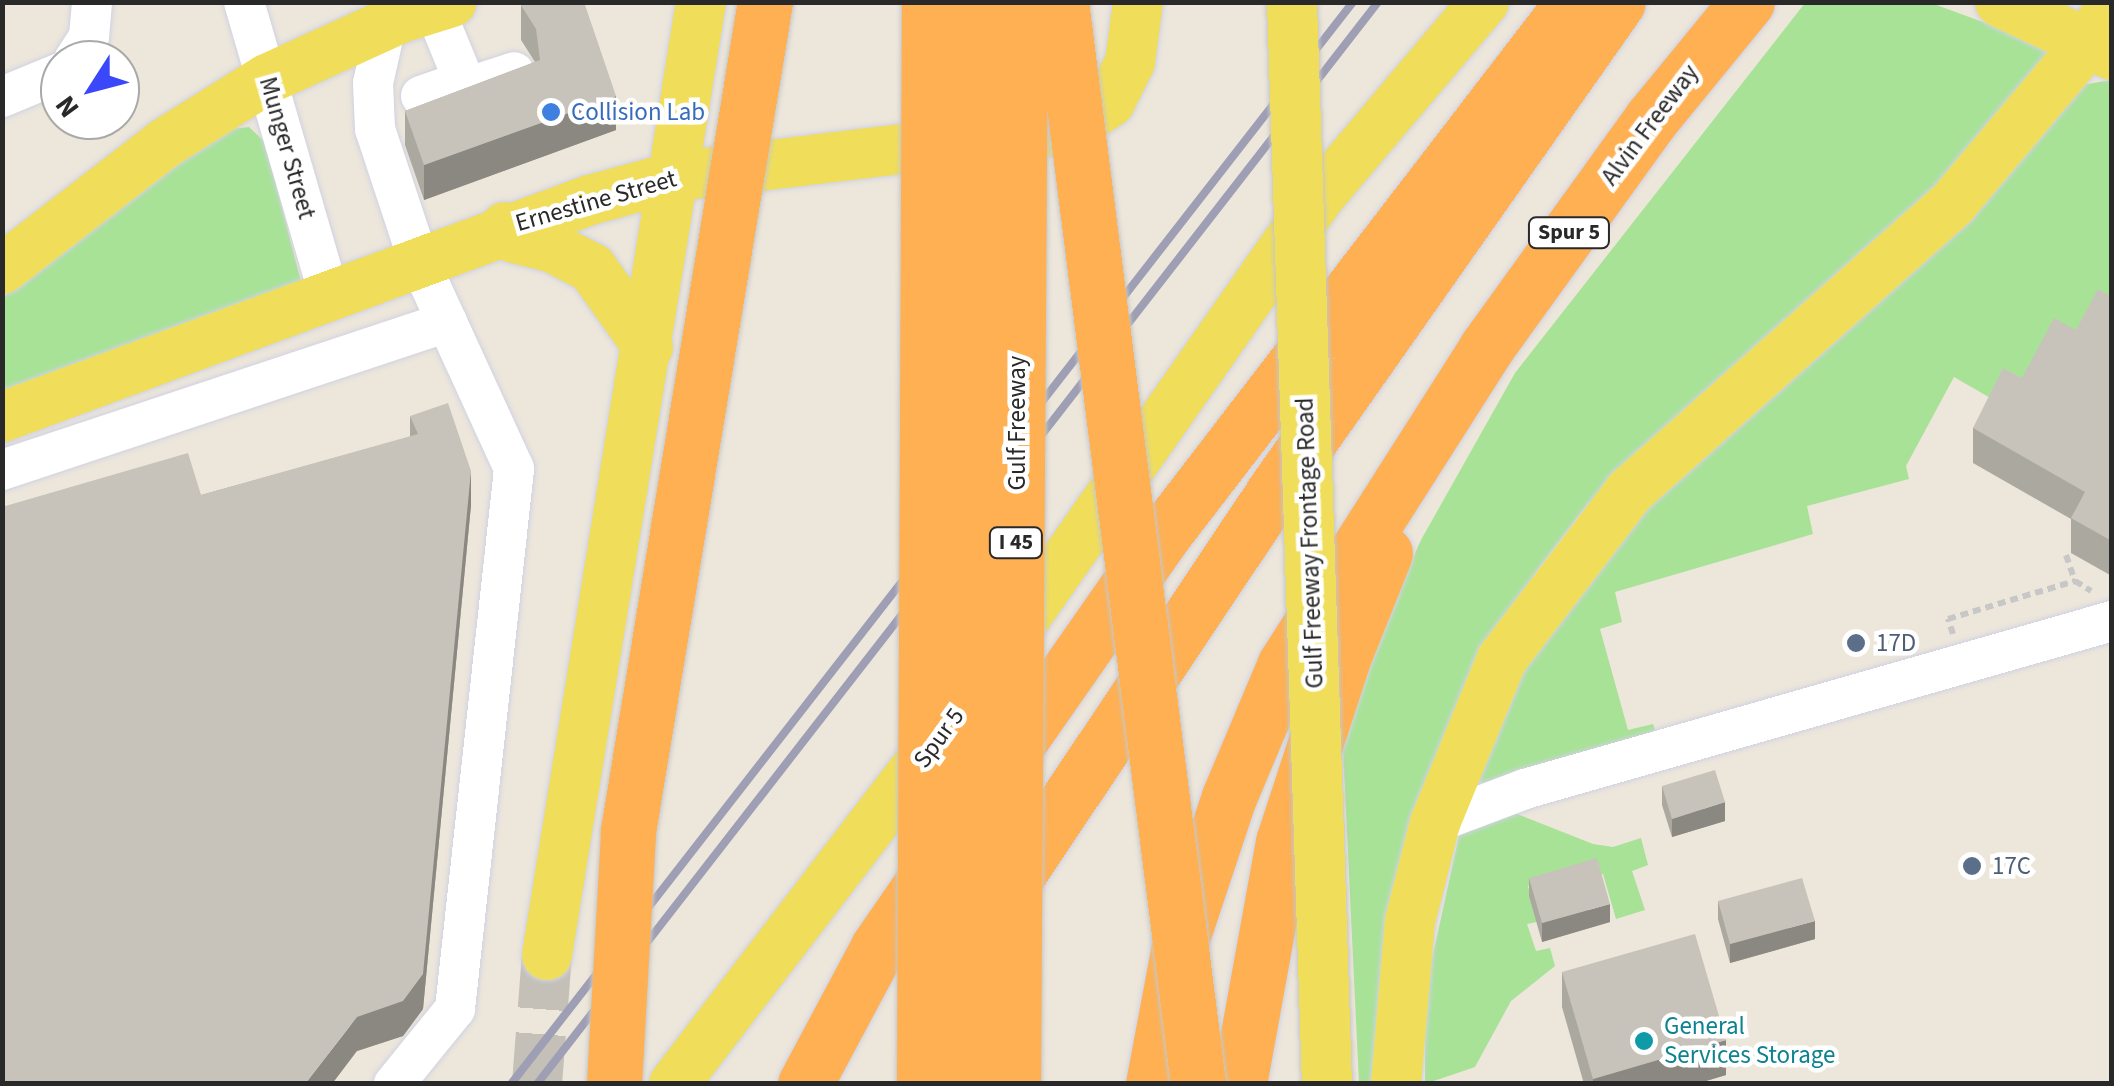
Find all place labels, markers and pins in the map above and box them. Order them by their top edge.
place label: Collision Lab [571,97,705,127]
marker: Collision Lab [540,101,562,123]
place label: 17D [1876,628,1916,658]
marker: 17D [1845,632,1867,654]
place label: 17C [1992,851,2031,881]
marker: 17C [1961,855,1983,877]
place label: General Services Storage [1664,1012,1835,1071]
marker: General Services Storage [1633,1030,1655,1052]

